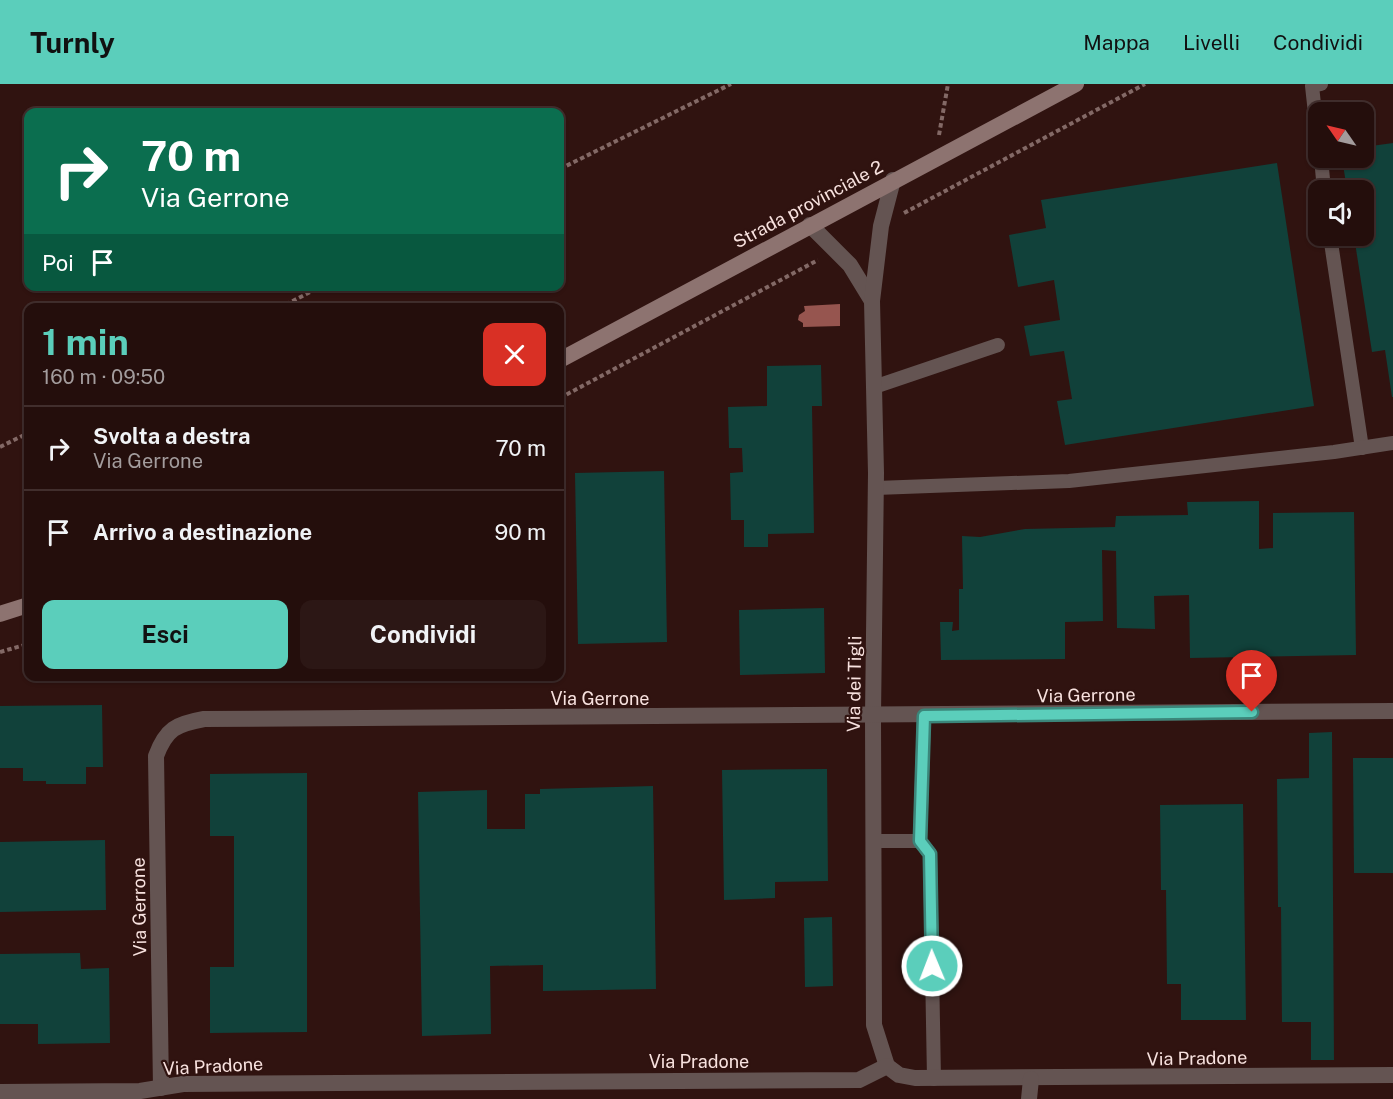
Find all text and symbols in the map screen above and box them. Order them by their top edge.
text: Turnly [30,26,115,59]
text: Mappa [1083,30,1150,55]
text: Livelli [1183,30,1240,55]
text: Condividi [1273,30,1363,55]
north arrow [1308,102,1374,168]
map controls [1308,102,1374,246]
text: 70 m [141,131,241,180]
icon: right [42,132,120,210]
street label: Strada provinciale 2 [730,156,886,252]
button: sound [1308,180,1374,246]
text: Via Gerrone [141,181,289,213]
icon: arrive [86,246,119,279]
text: Poi [42,250,74,276]
text: 1 min [42,321,129,363]
button: close [483,323,546,386]
text: 160 m · 09:50 [42,365,165,389]
text: Svolta a destra [93,423,250,449]
icon: right [42,432,75,465]
text: 70 m [495,435,546,461]
text: Via Gerrone [93,449,203,473]
icon: arrive [42,516,75,549]
text: Arrivo a destinazione [93,519,312,545]
text: 90 m [495,519,546,545]
button: Esci [42,600,288,669]
button: Condividi [300,600,546,669]
street label: Via dei Tigli [843,636,865,732]
pin [1226,650,1277,712]
icon: arrive [1235,659,1268,692]
street label: Via Gerrone [1036,684,1136,706]
street label: Via Gerrone [551,688,649,709]
street label: Via Gerrone [128,857,150,957]
position arrow [900,934,964,998]
street label: Via Pradone [1147,1047,1247,1069]
street label: Via Pradone [649,1051,749,1072]
street label: Via Pradone [162,1053,264,1079]

